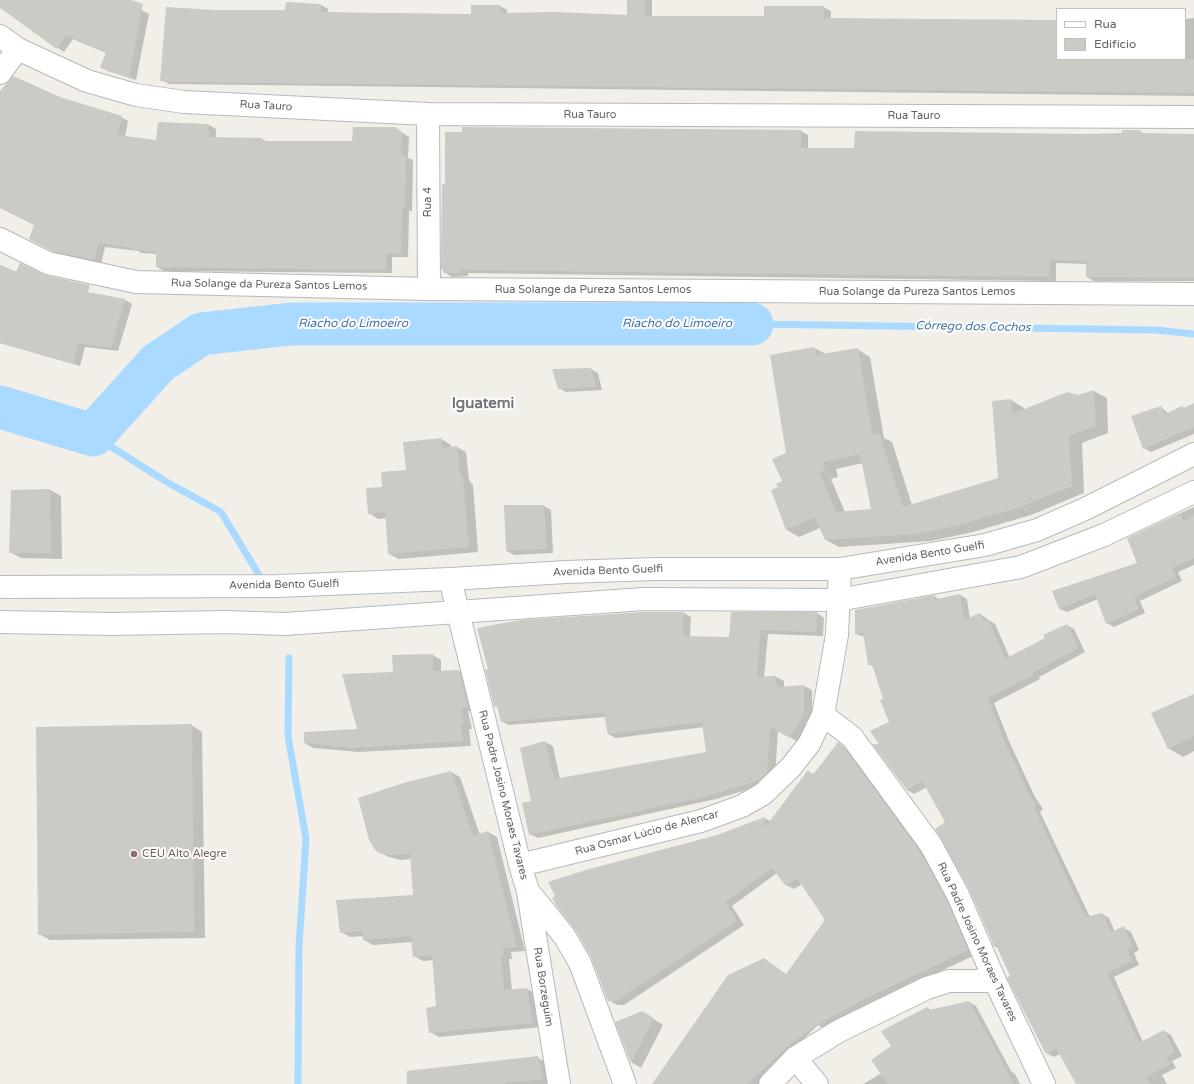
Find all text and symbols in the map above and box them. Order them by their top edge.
legend [1056,8,1186,60]
text: Rua [1094,17,1117,31]
text: Edifício [1094,37,1136,51]
street label: Rua Tauro [239,98,293,114]
street label: Rua Tauro [564,108,616,122]
street label: Rua Tauro [888,109,940,123]
street label: Rua 4 [421,187,435,217]
street label: Rua Solange da Pureza Santos Lemos [171,277,367,293]
street label: Rua Solange da Pureza Santos Lemos [495,283,691,297]
street label: Rua Solange da Pureza Santos Lemos [819,285,1015,299]
water label: Riacho do Limoeiro [298,317,408,331]
water label: Riacho do Limoeiro [622,317,732,331]
water label: Córrego dos Cochos [915,319,1031,335]
district label: Iguatemi [452,395,514,413]
street label: Avenida Bento Guelfi [875,539,985,569]
street label: Avenida Bento Guelfi [553,562,663,580]
street label: Avenida Bento Guelfi [229,577,339,593]
street label: Rua Padre Josino Moraes Tavares [476,709,530,881]
street label: Rua Osmar Lúcio de Alencar [574,807,720,859]
place label: CEU Alto Alegre [142,847,227,861]
marker: CEU Alto Alegre [129,849,139,859]
street label: Rua Padre Josino Moraes Tavares [934,860,1020,1024]
street label: Rua Borzeguim [530,946,556,1028]

